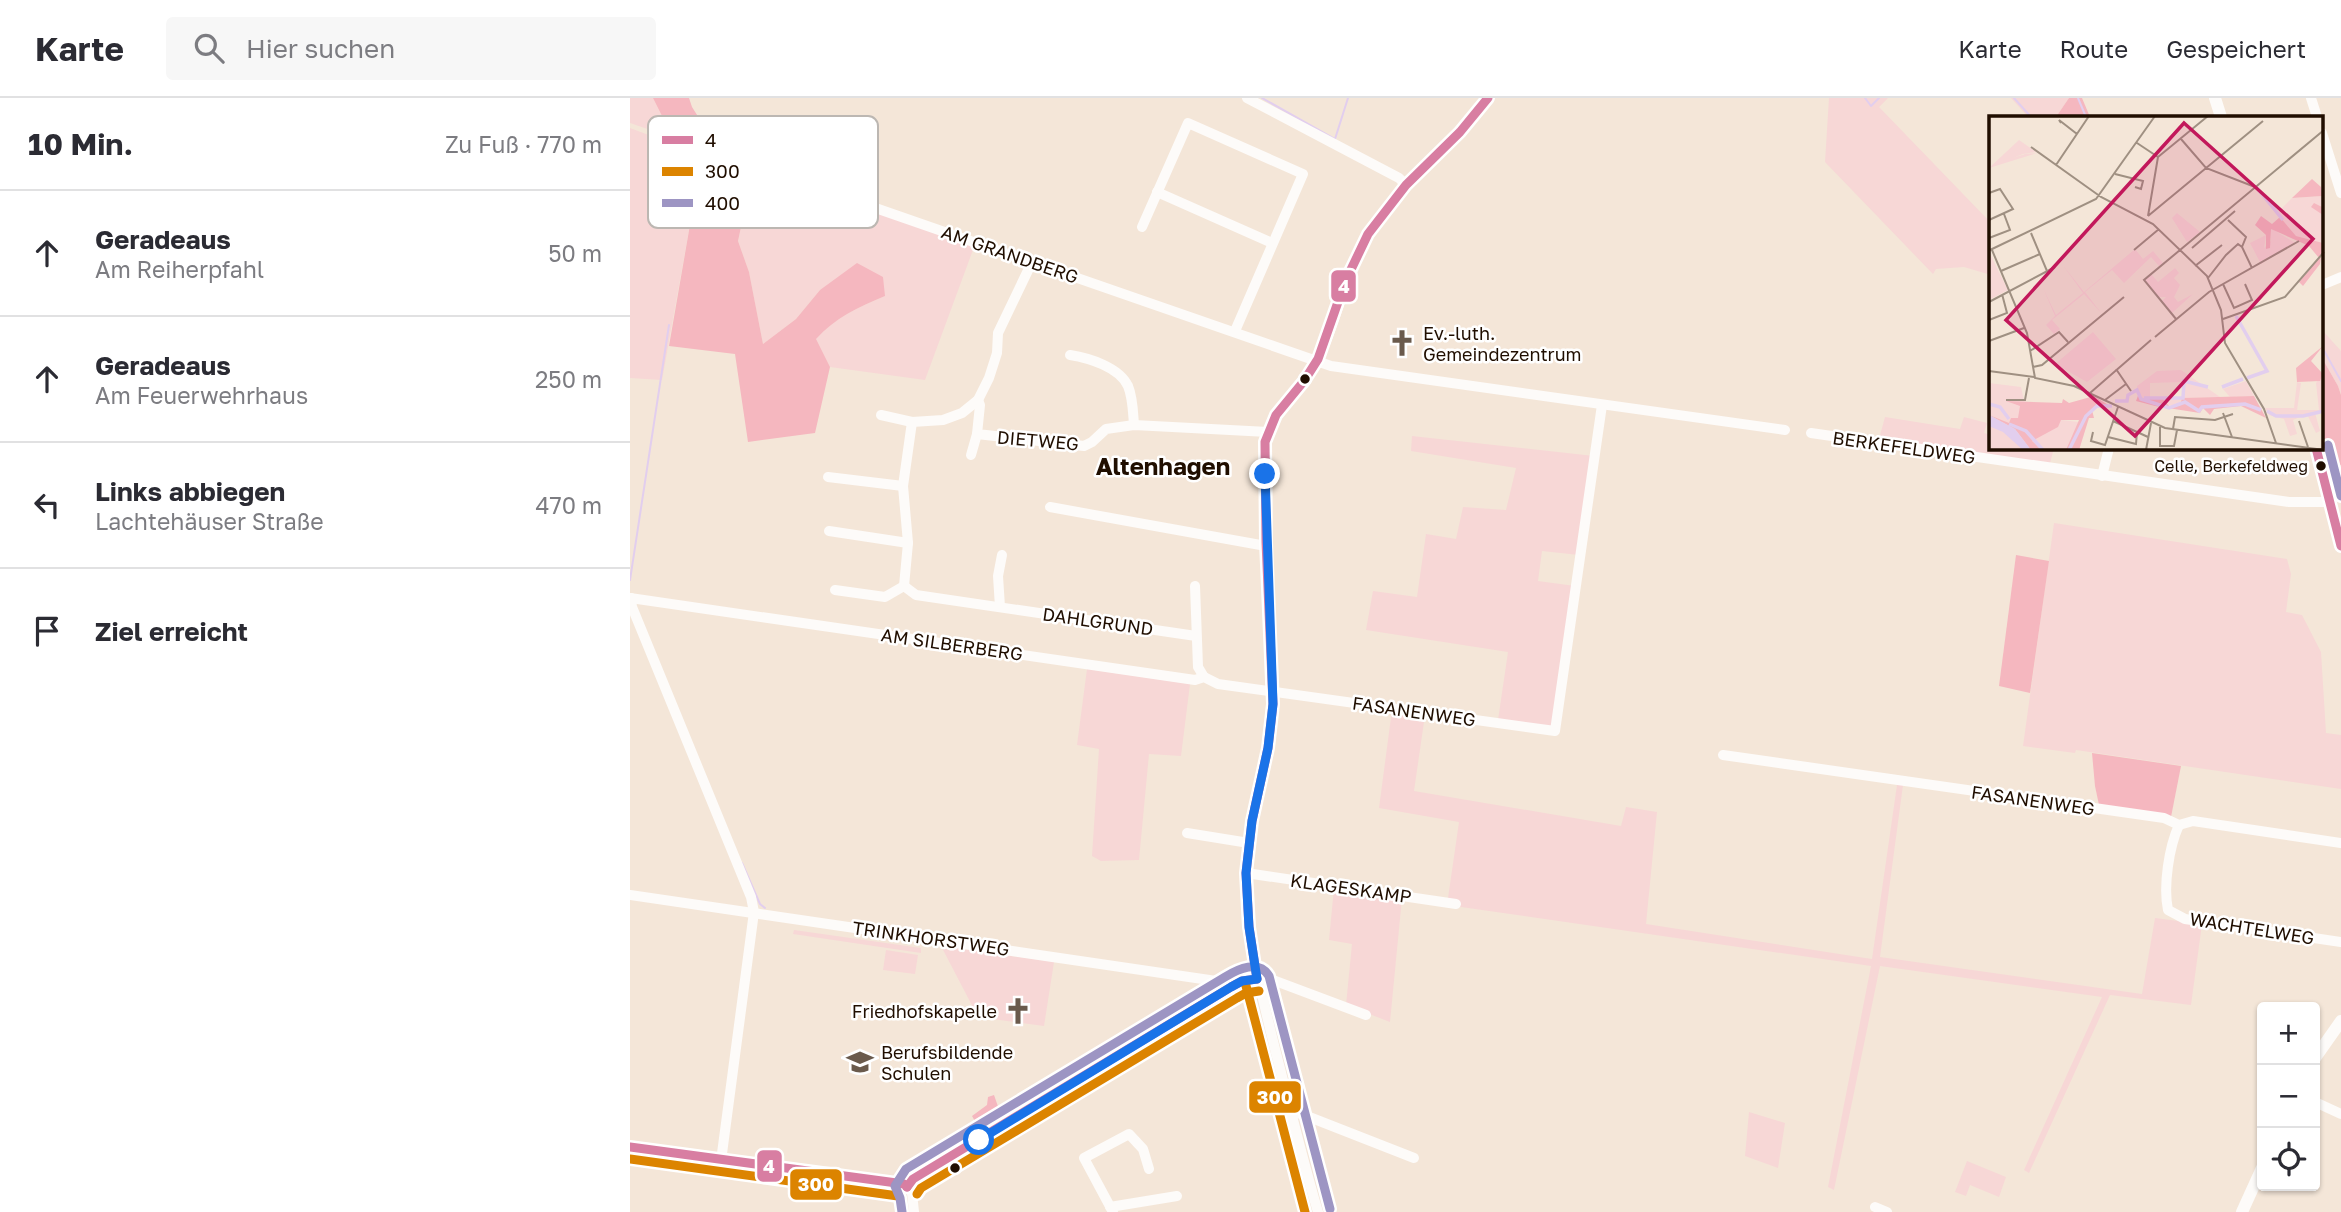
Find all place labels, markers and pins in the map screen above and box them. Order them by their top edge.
place label: Ev.-luth. Gemeindezentrum [1423,322,1581,365]
church icon: Ev.-luth. Gemeindezentrum [1387,328,1417,358]
unlabelled marker [1298,372,1312,386]
place label: Celle, Berkefeldweg [2154,456,2308,476]
marker: Celle, Berkefeldweg [2314,459,2328,473]
church icon: Friedhofskapelle [1003,996,1033,1026]
place label: Friedhofskapelle [852,1000,997,1022]
place label: Berufsbildende Schulen [881,1041,1013,1084]
school or university icon: Berufsbildende Schulen [845,1047,875,1077]
unlabelled marker [948,1161,962,1175]

